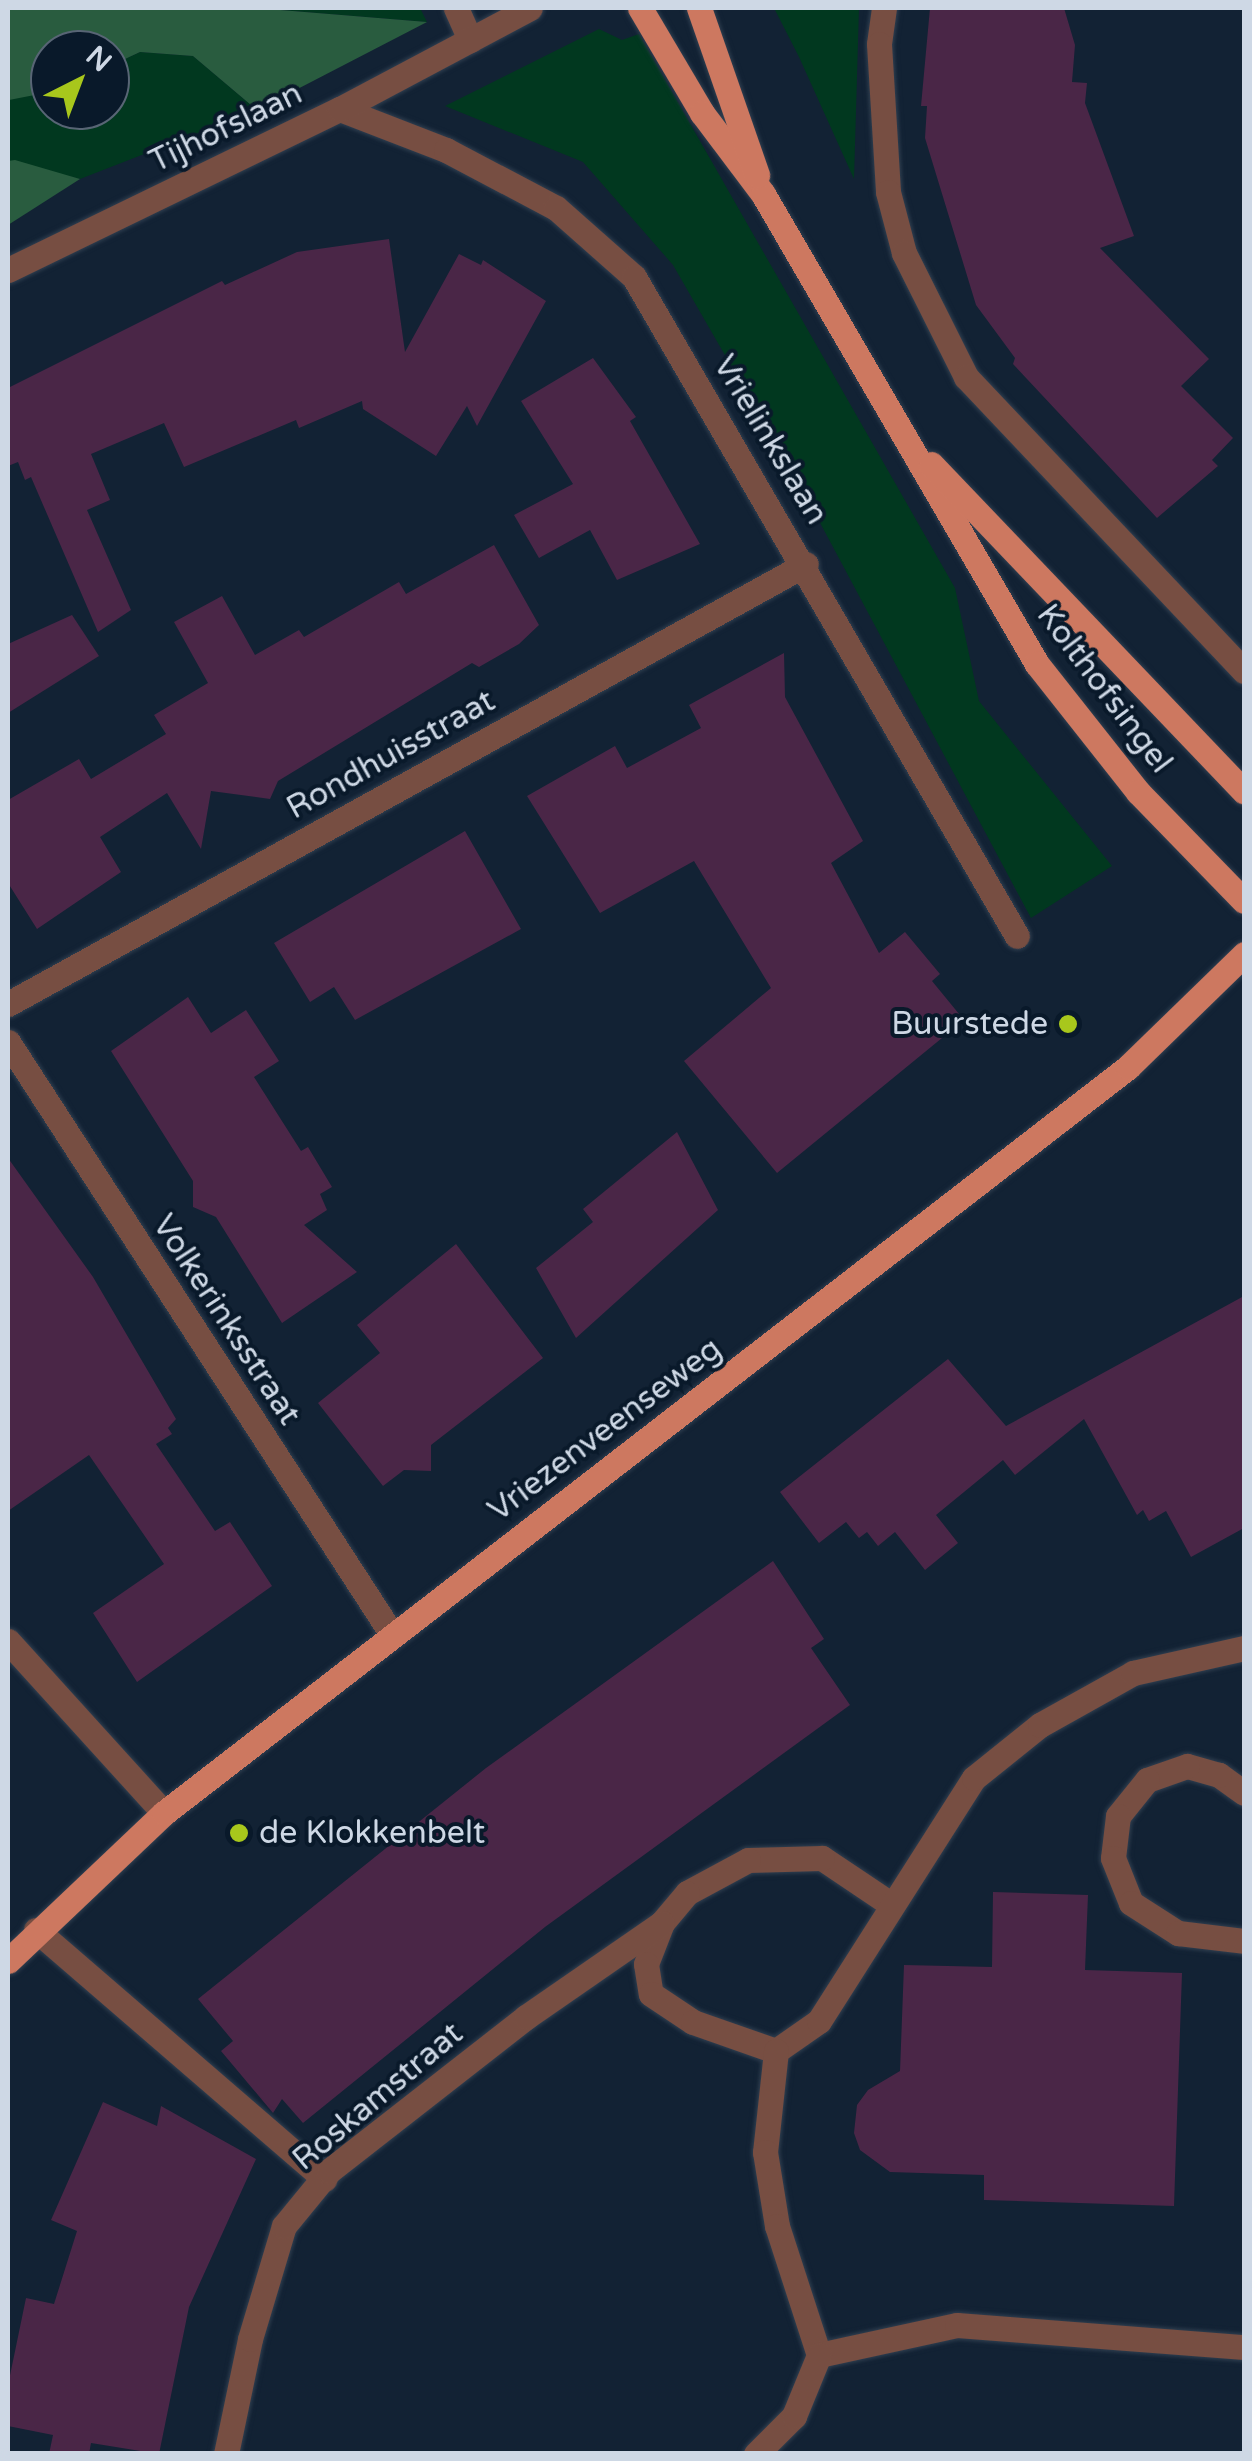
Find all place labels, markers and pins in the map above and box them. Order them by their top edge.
place label: Buurstede [891,1005,1048,1043]
marker: Buurstede [1057,1013,1079,1035]
place label: de Klokkenbelt [259,1814,485,1852]
marker: de Klokkenbelt [228,1822,250,1844]

